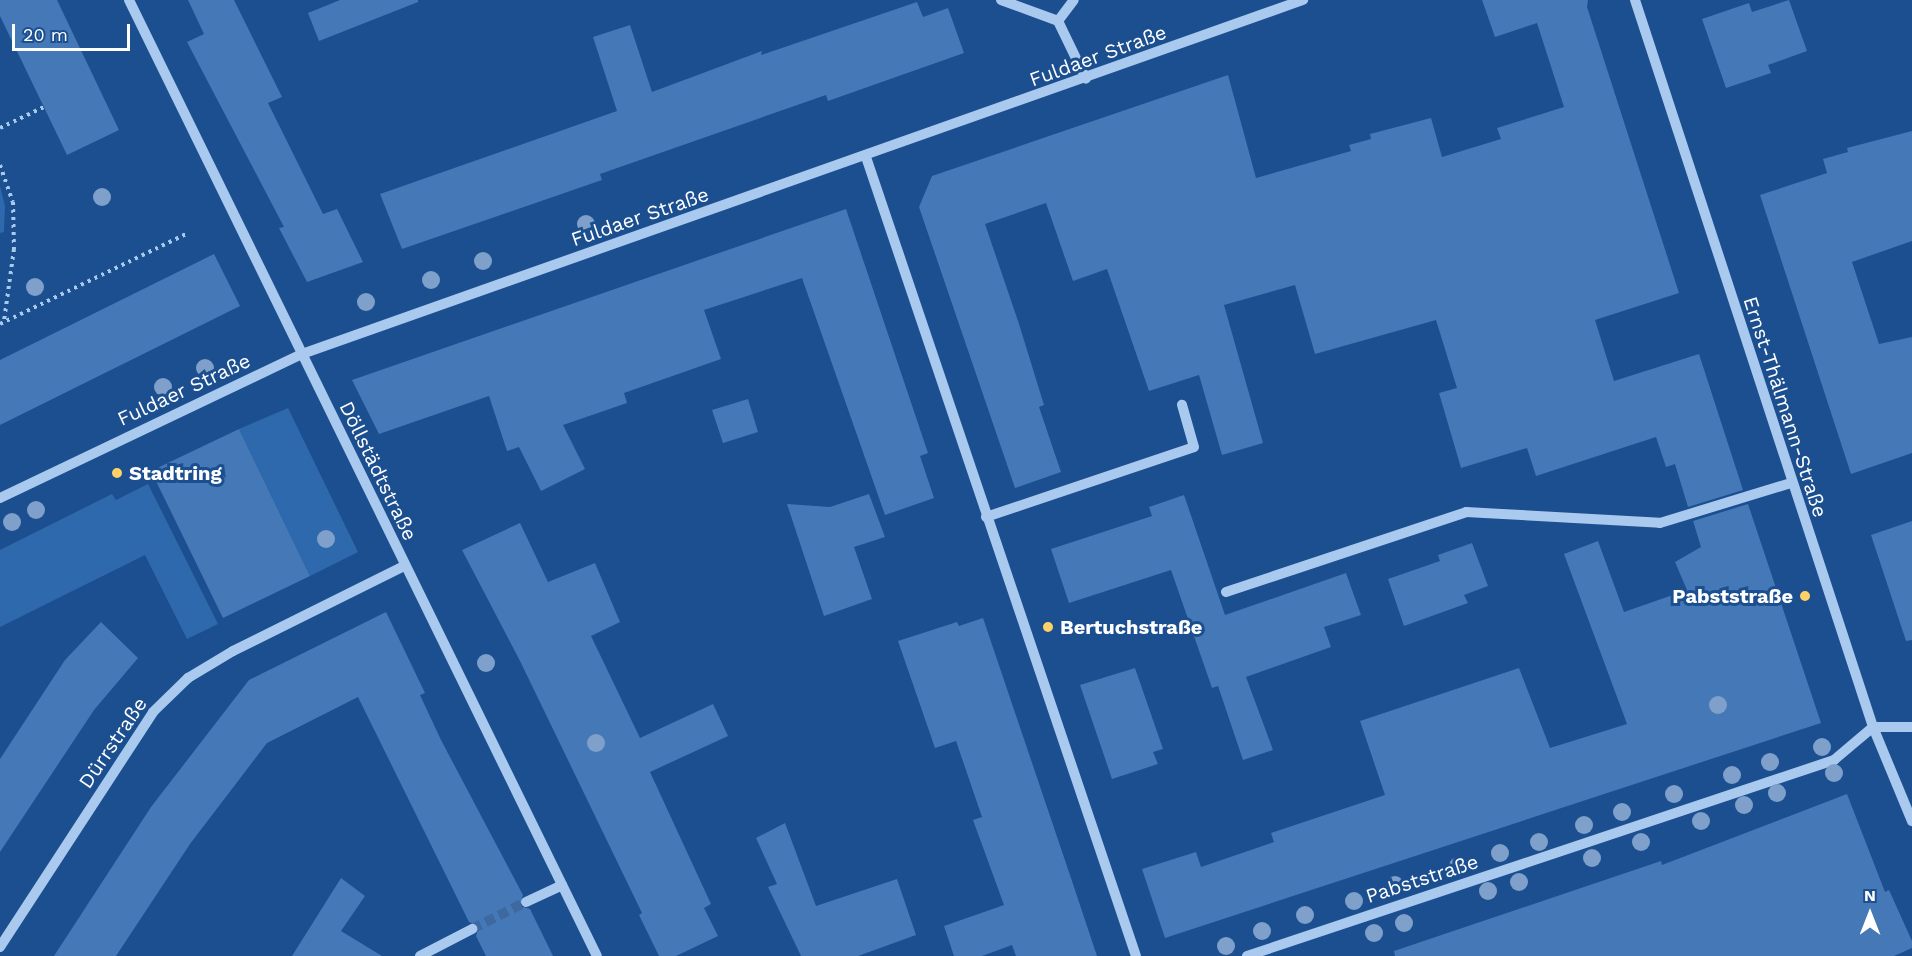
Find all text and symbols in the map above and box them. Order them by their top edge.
scale bar [15,12,134,50]
street label: Fuldaer Straße [1026,20,1170,92]
text: 20 m [23,24,68,45]
street label: Fuldaer Straße [568,182,712,252]
street label: Ernst-Thälmann-Straße [1738,293,1832,521]
street label: Fuldaer Straße [113,349,255,431]
street label: Döllstädtstraße [334,398,422,544]
place label: Stadtring [129,461,222,485]
marker: Stadtring [110,466,124,480]
place label: Pabststraße [1672,584,1793,608]
marker: Pabststraße [1798,589,1812,603]
place label: Bertuchstraße [1060,615,1202,639]
marker: Bertuchstraße [1041,620,1055,634]
street label: Dürrstraße [74,693,152,793]
street label: Pabststraße [1363,850,1481,908]
north arrow [1840,884,1900,944]
text: N [1864,886,1876,905]

